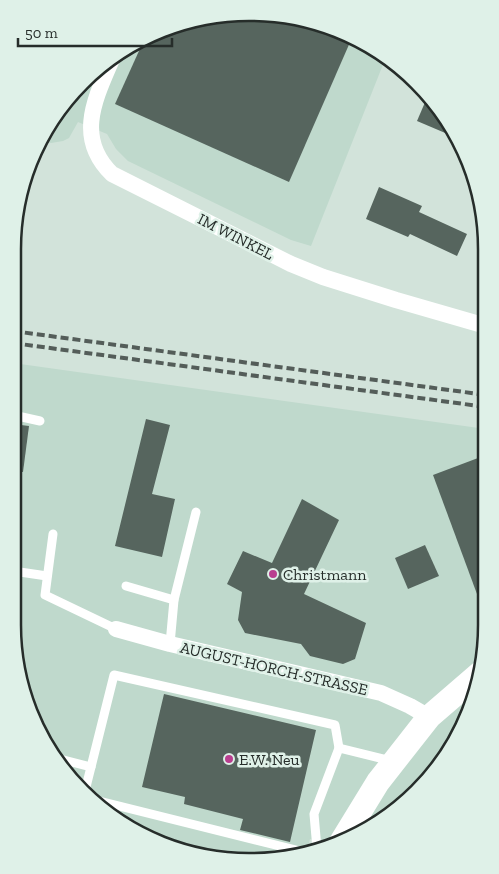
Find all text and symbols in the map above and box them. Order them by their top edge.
scale bar [18,15,171,47]
text: 50 m [25,24,58,42]
street label: IM WINKEL [195,209,277,264]
place label: Christmann [283,565,367,584]
marker: Christmann [267,568,279,580]
street label: AUGUST-HORCH-STRASSE [178,638,369,699]
place label: E.W. Neu [239,750,300,769]
marker: E.W. Neu [223,753,235,765]

